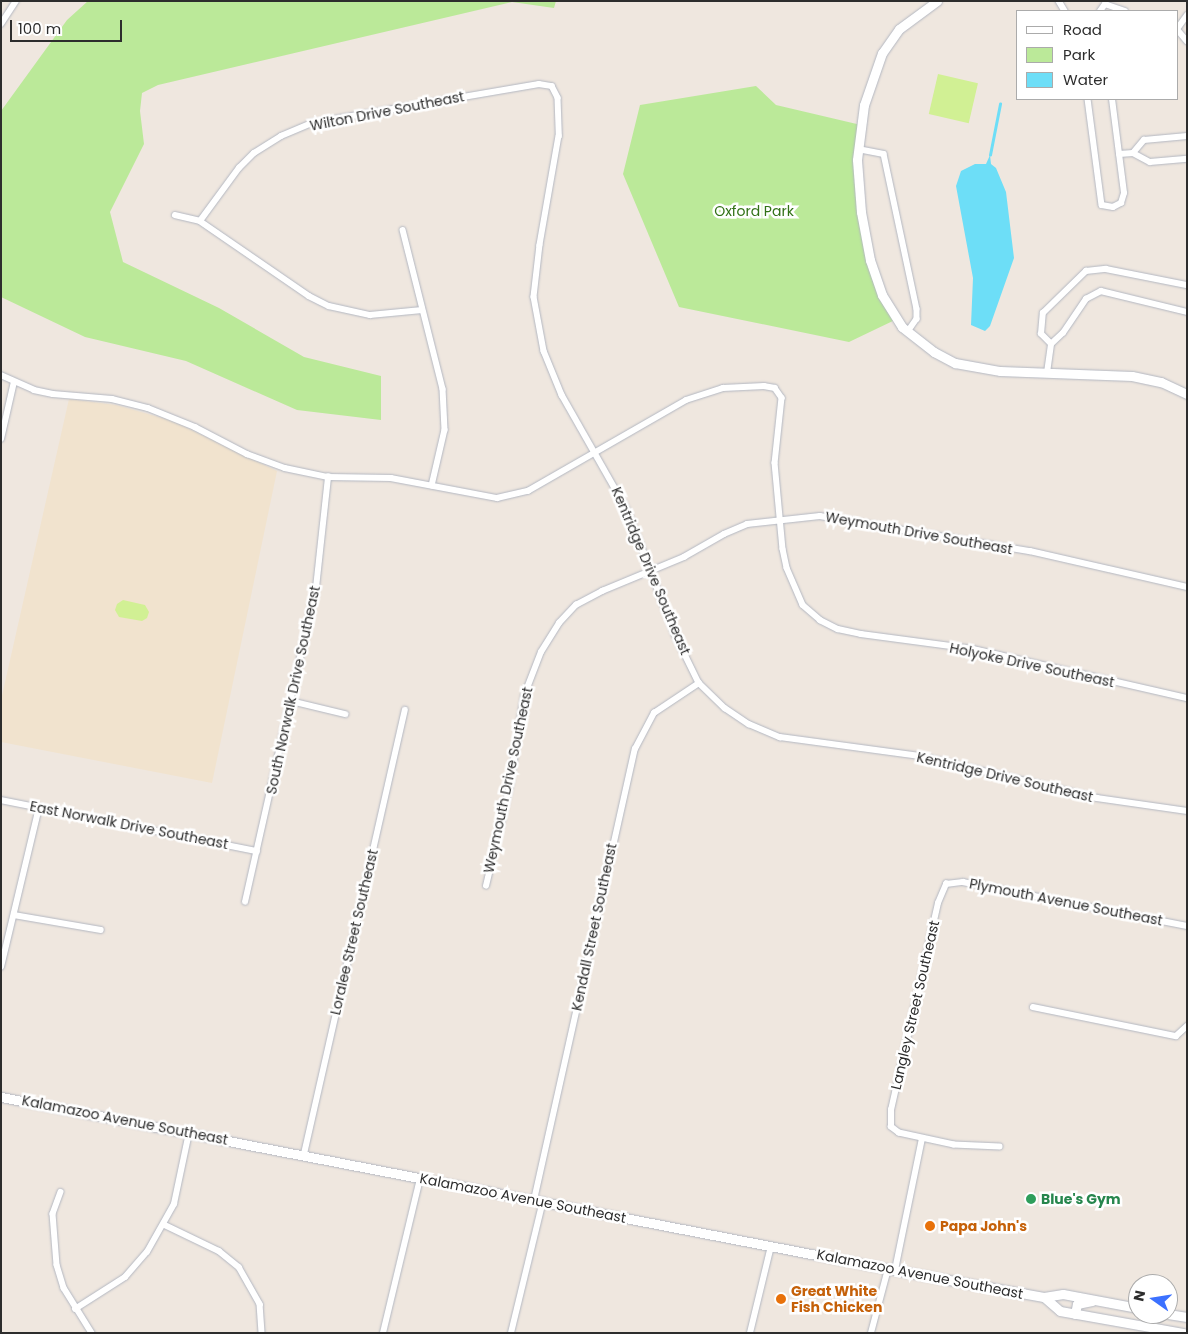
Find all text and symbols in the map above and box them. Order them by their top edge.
scale bar [12,10,125,42]
legend [1016,10,1178,100]
text: 100 m [18,18,61,39]
text: Road [1063,19,1102,40]
text: Park [1063,44,1095,65]
text: Water [1063,69,1108,90]
street label: Wilton Drive Southeast [308,88,466,134]
park label: Oxford Park [714,203,794,219]
street label: Kentridge Drive Southeast [608,485,694,657]
street label: Weymouth Drive Southeast [824,508,1014,558]
street label: South Norwalk Drive Southeast [263,584,323,796]
street label: Holyoke Drive Southeast [948,639,1116,691]
street label: Weymouth Drive Southeast [480,685,536,875]
street label: Kentridge Drive Southeast [915,748,1095,806]
street label: East Norwalk Drive Southeast [28,798,230,852]
street label: Kendall Street Southeast [568,842,620,1012]
street label: Loralee Street Southeast [327,847,381,1017]
street label: Plymouth Avenue Southeast [968,875,1164,929]
street label: Langley Street Southeast [887,919,943,1091]
street label: Kalamazoo Avenue Southeast [20,1092,230,1148]
street label: Kalamazoo Avenue Southeast [418,1170,628,1226]
place label: Blue's Gym [1041,1191,1121,1207]
marker: Blue's Gym [1025,1193,1037,1205]
place label: Papa John's [940,1218,1027,1234]
marker: Papa John's [924,1220,936,1232]
street label: Kalamazoo Avenue Southeast [815,1246,1025,1302]
north arrow [1128,1274,1178,1324]
place label: Great White Fish Chicken [791,1283,882,1315]
text: N [1128,1288,1150,1303]
marker: Great White Fish Chicken [775,1293,787,1305]

